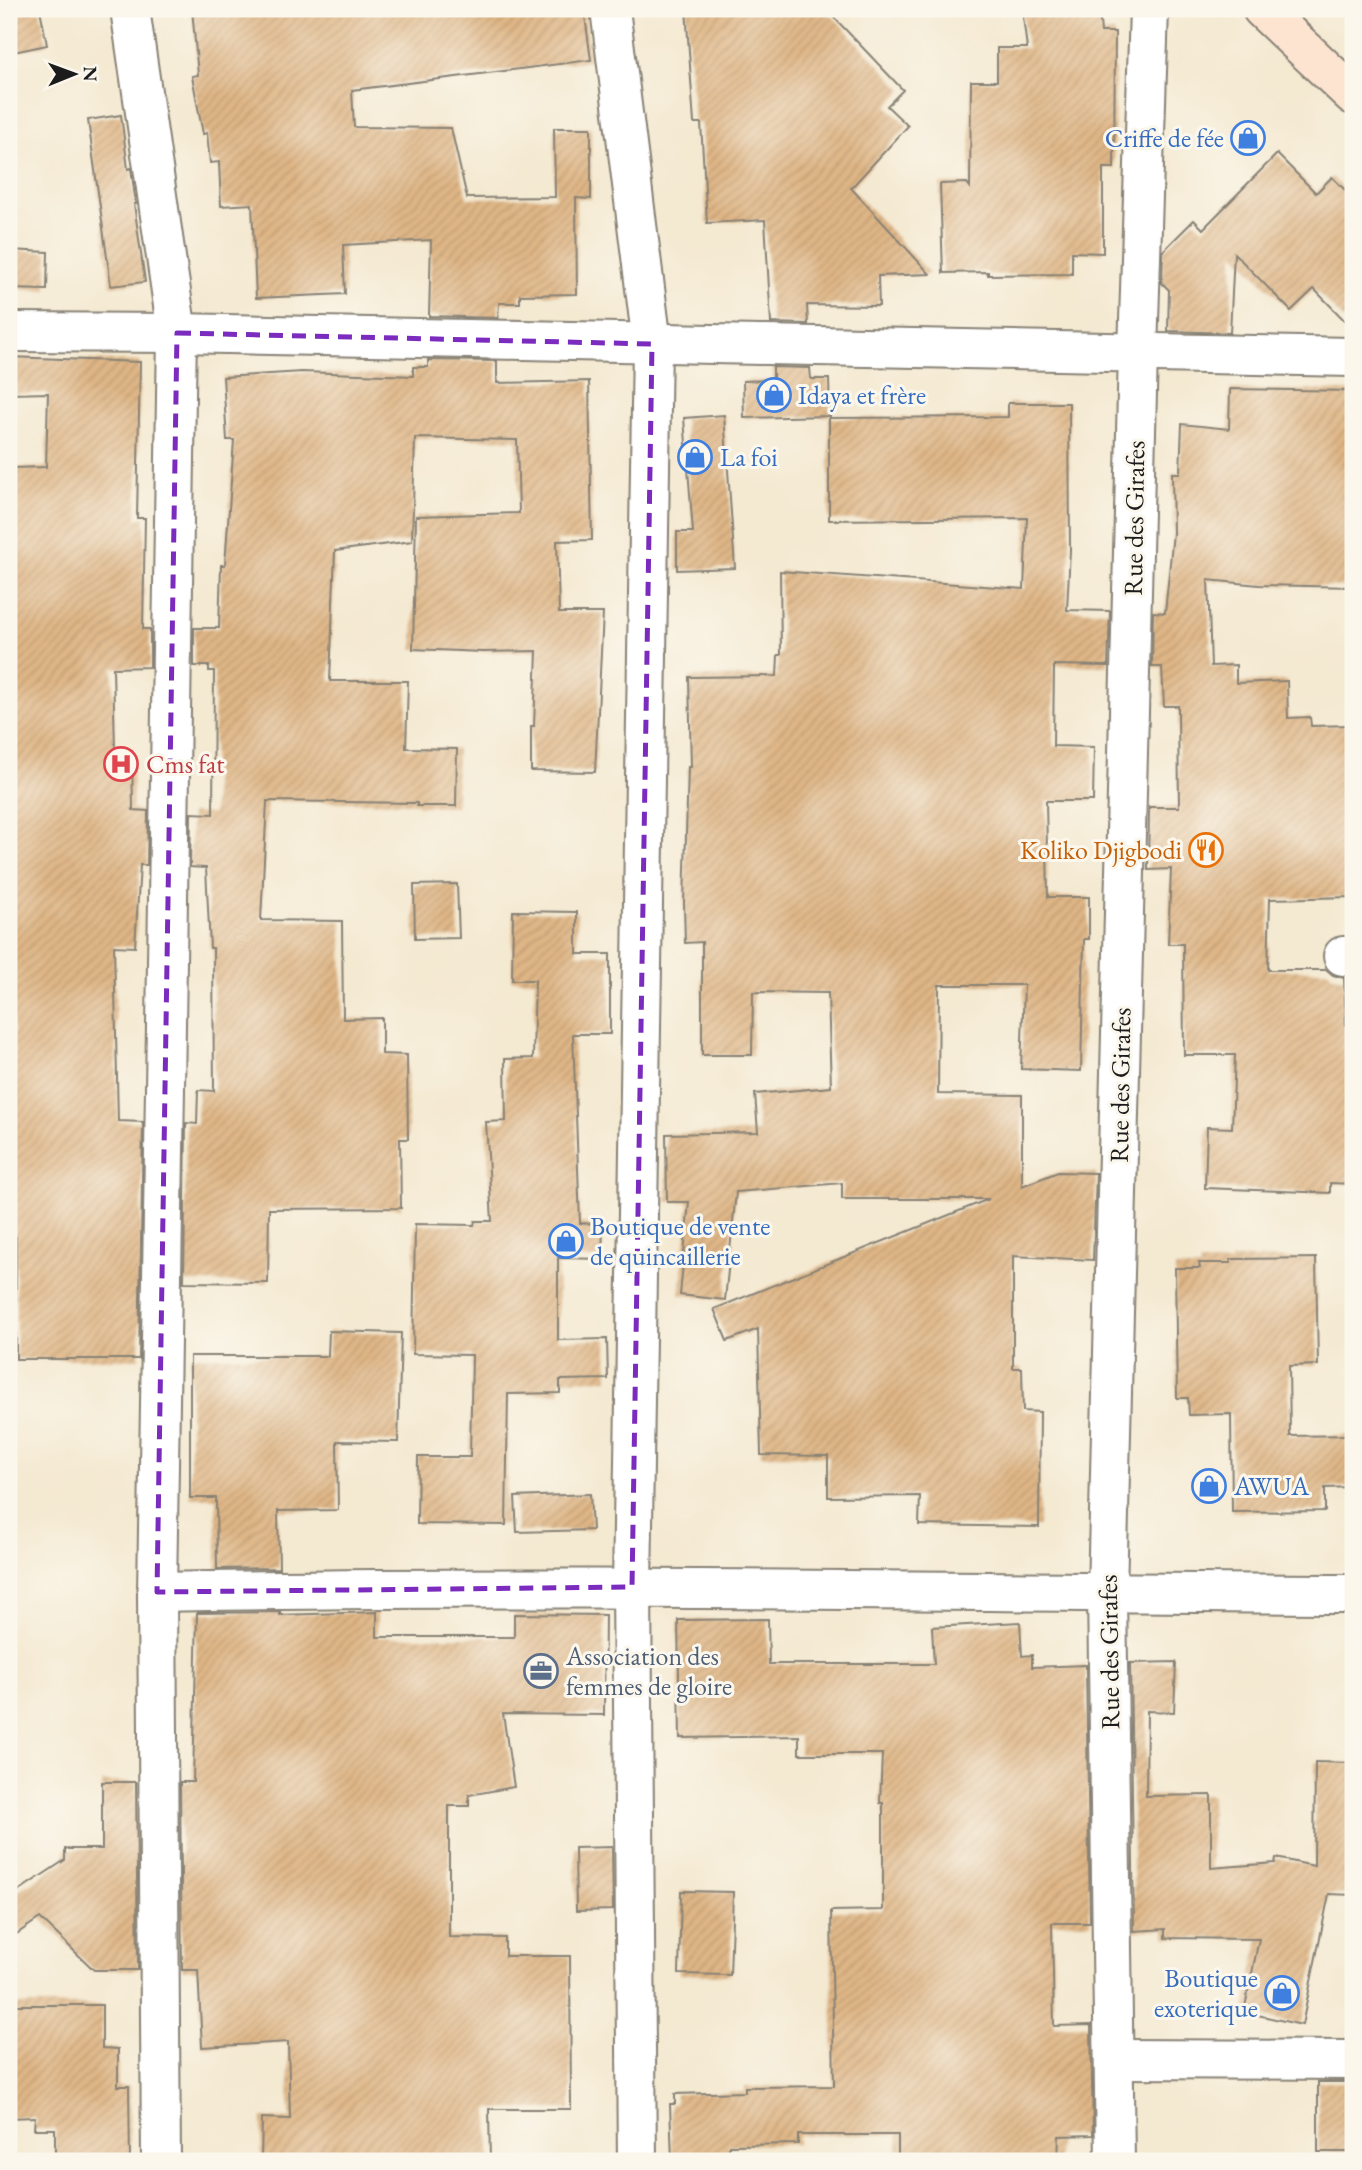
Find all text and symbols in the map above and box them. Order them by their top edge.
north arrow [38,38,108,108]
text: N [78,66,103,82]
shop icon: Criffe de fée [1229,119,1267,157]
place label: Criffe de fée [1105,121,1224,155]
shop icon: Idaya et frère [755,376,793,414]
place label: Idaya et frère [798,378,926,412]
shop icon: La foi [676,438,714,476]
place label: La foi [720,440,778,474]
street label: Rue des Girafes [1116,440,1152,596]
hospital icon: Cms fat [102,745,140,783]
place label: Cms fat [146,747,224,781]
restaurant icon: Koliko Djigbodi [1187,831,1225,869]
place label: Koliko Djigbodi [1020,833,1182,867]
street label: Rue des Girafes [1102,1007,1138,1163]
place label: Boutique de vente de quincaillerie [590,1209,770,1273]
shop icon: Boutique de vente de quincaillerie [547,1222,585,1260]
shop icon: AWUA [1190,1467,1228,1505]
place label: AWUA [1233,1469,1310,1503]
street label: Rue des Girafes [1091,1574,1127,1730]
place label: Association des femmes de gloire [565,1639,732,1703]
office icon: Association des femmes de gloire [522,1652,560,1690]
place label: Boutique exoterique [1154,1961,1258,2025]
shop icon: Boutique exoterique [1263,1974,1301,2012]

